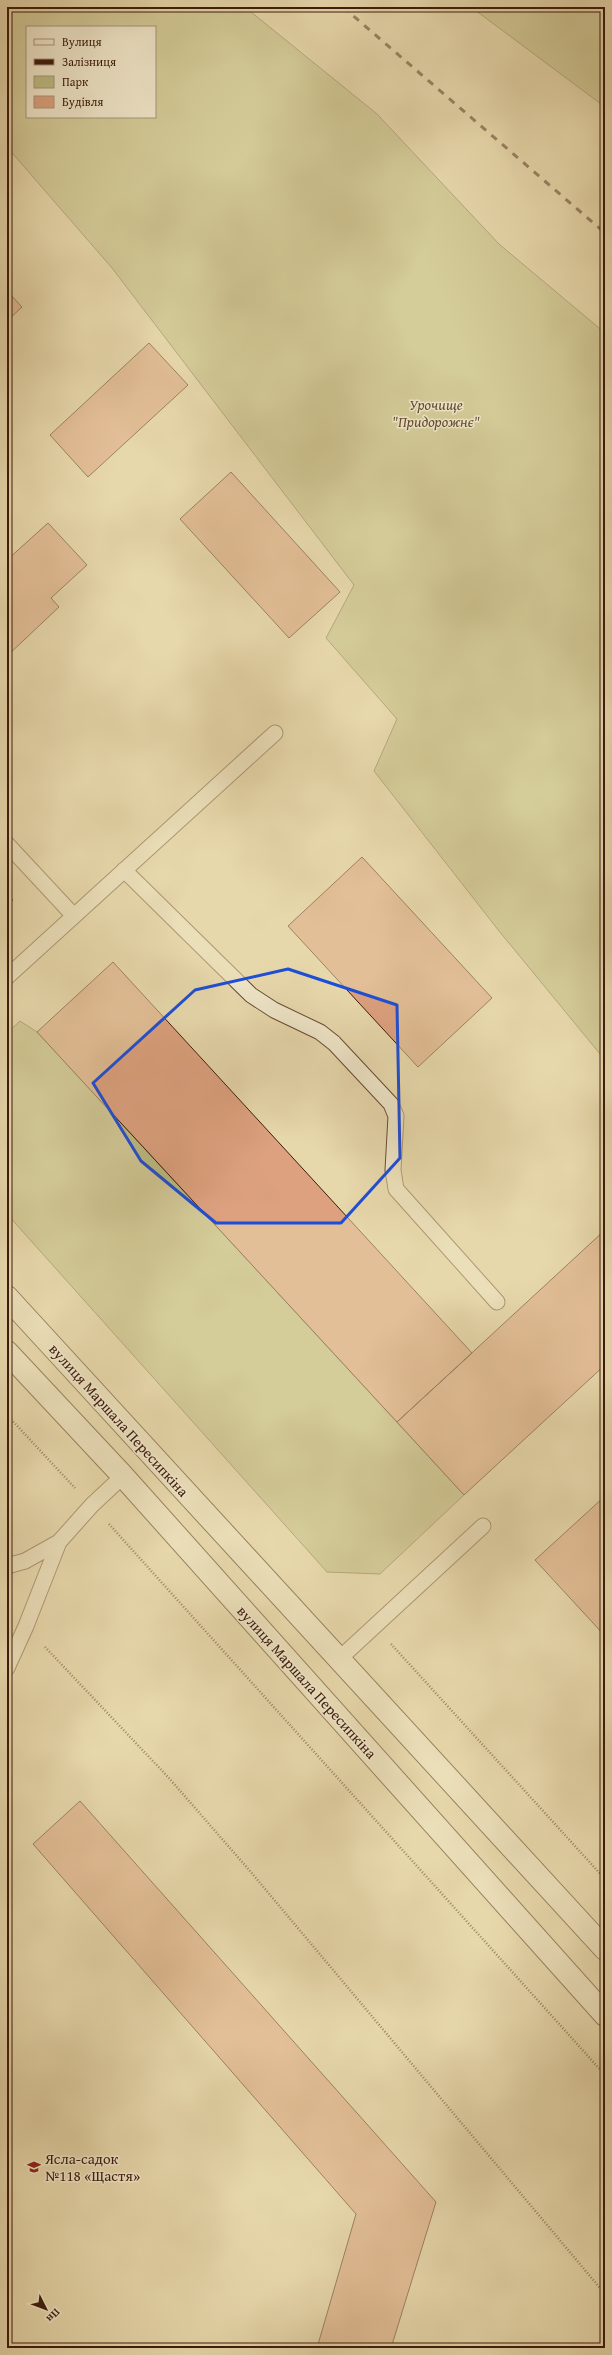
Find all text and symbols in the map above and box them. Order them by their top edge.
legend [26,26,156,118]
text: Вулиця [62,33,102,50]
text: Залізниця [62,53,116,70]
text: Парк [62,73,89,90]
text: Будівля [62,93,103,110]
park label: Урочище "Придорожнє" [392,394,480,432]
street label: вулиця Маршала Пересипкіна [44,1339,194,1502]
street label: вулиця Маршала Пересипкіна [232,1601,382,1764]
place label: Ясла-садок №118 «Щастя» [44,2148,140,2186]
school or university icon: Ясла-садок №118 «Щастя» [26,2159,42,2175]
north arrow [26,2289,66,2329]
text: Пн [43,2305,64,2326]

